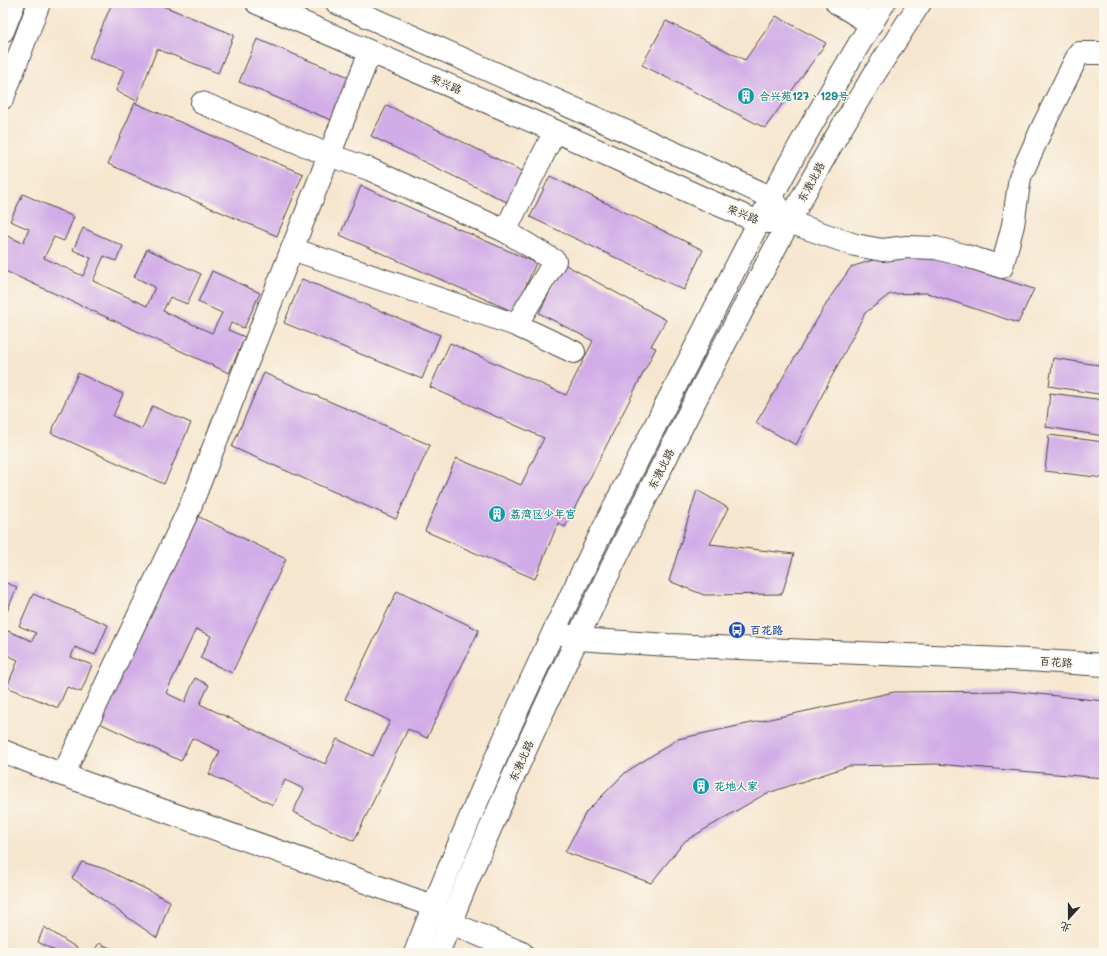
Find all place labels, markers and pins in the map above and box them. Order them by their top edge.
building icon: 合兴苑127、129号 [736,86,756,106]
place label: 合兴苑127、129号 [759,88,849,103]
building icon: 荔湾区少年宫 [487,504,507,524]
place label: 荔湾区少年宫 [510,506,576,521]
bus stop icon: 百花路 [727,620,747,640]
place label: 百花路 [750,622,783,637]
building icon: 花地人家 [691,776,711,796]
place label: 花地人家 [714,778,758,793]

